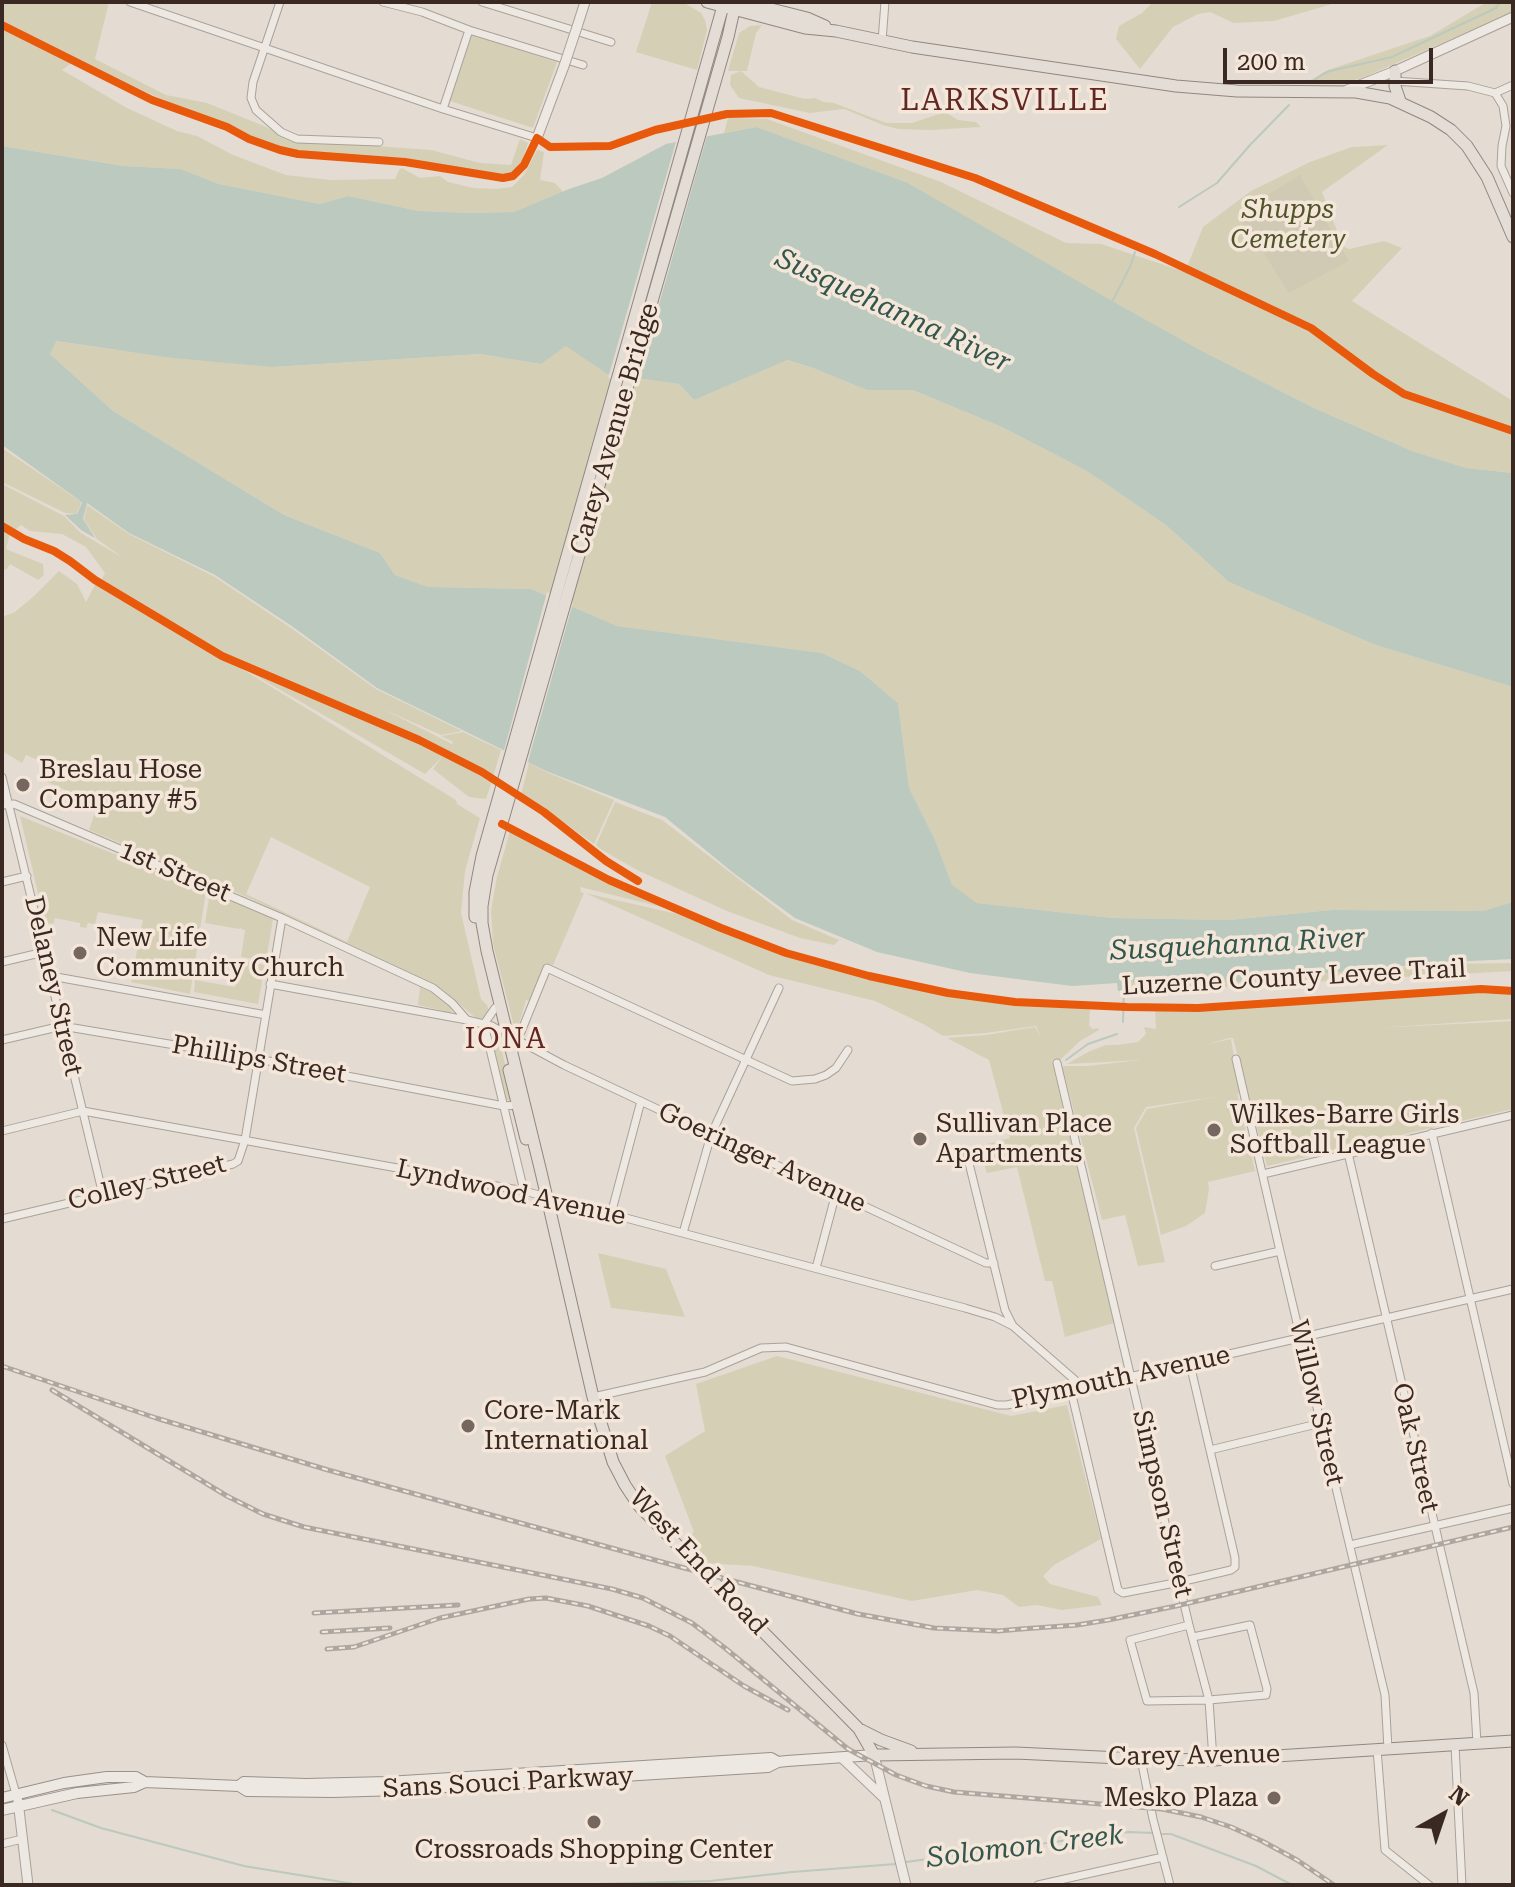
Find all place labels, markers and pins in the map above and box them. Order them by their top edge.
place label: Breslau Hose Company #5 [39,754,202,816]
marker: Breslau Hose Company #5 [14,776,32,794]
place label: New Life Community Church [96,922,344,984]
marker: New Life Community Church [71,944,89,962]
place label: Wilkes-Barre Girls Softball League [1230,1099,1459,1160]
place label: Sullivan Place Apartments [936,1108,1112,1170]
marker: Wilkes-Barre Girls Softball League [1205,1121,1223,1139]
marker: Sullivan Place Apartments [911,1130,929,1148]
place label: Core-Mark International [484,1395,648,1456]
marker: Core-Mark International [459,1417,477,1435]
place label: Mesko Plaza [1104,1782,1258,1814]
marker: Mesko Plaza [1265,1789,1283,1807]
marker: Crossroads Shopping Center [585,1813,603,1831]
place label: Crossroads Shopping Center [415,1834,773,1866]

